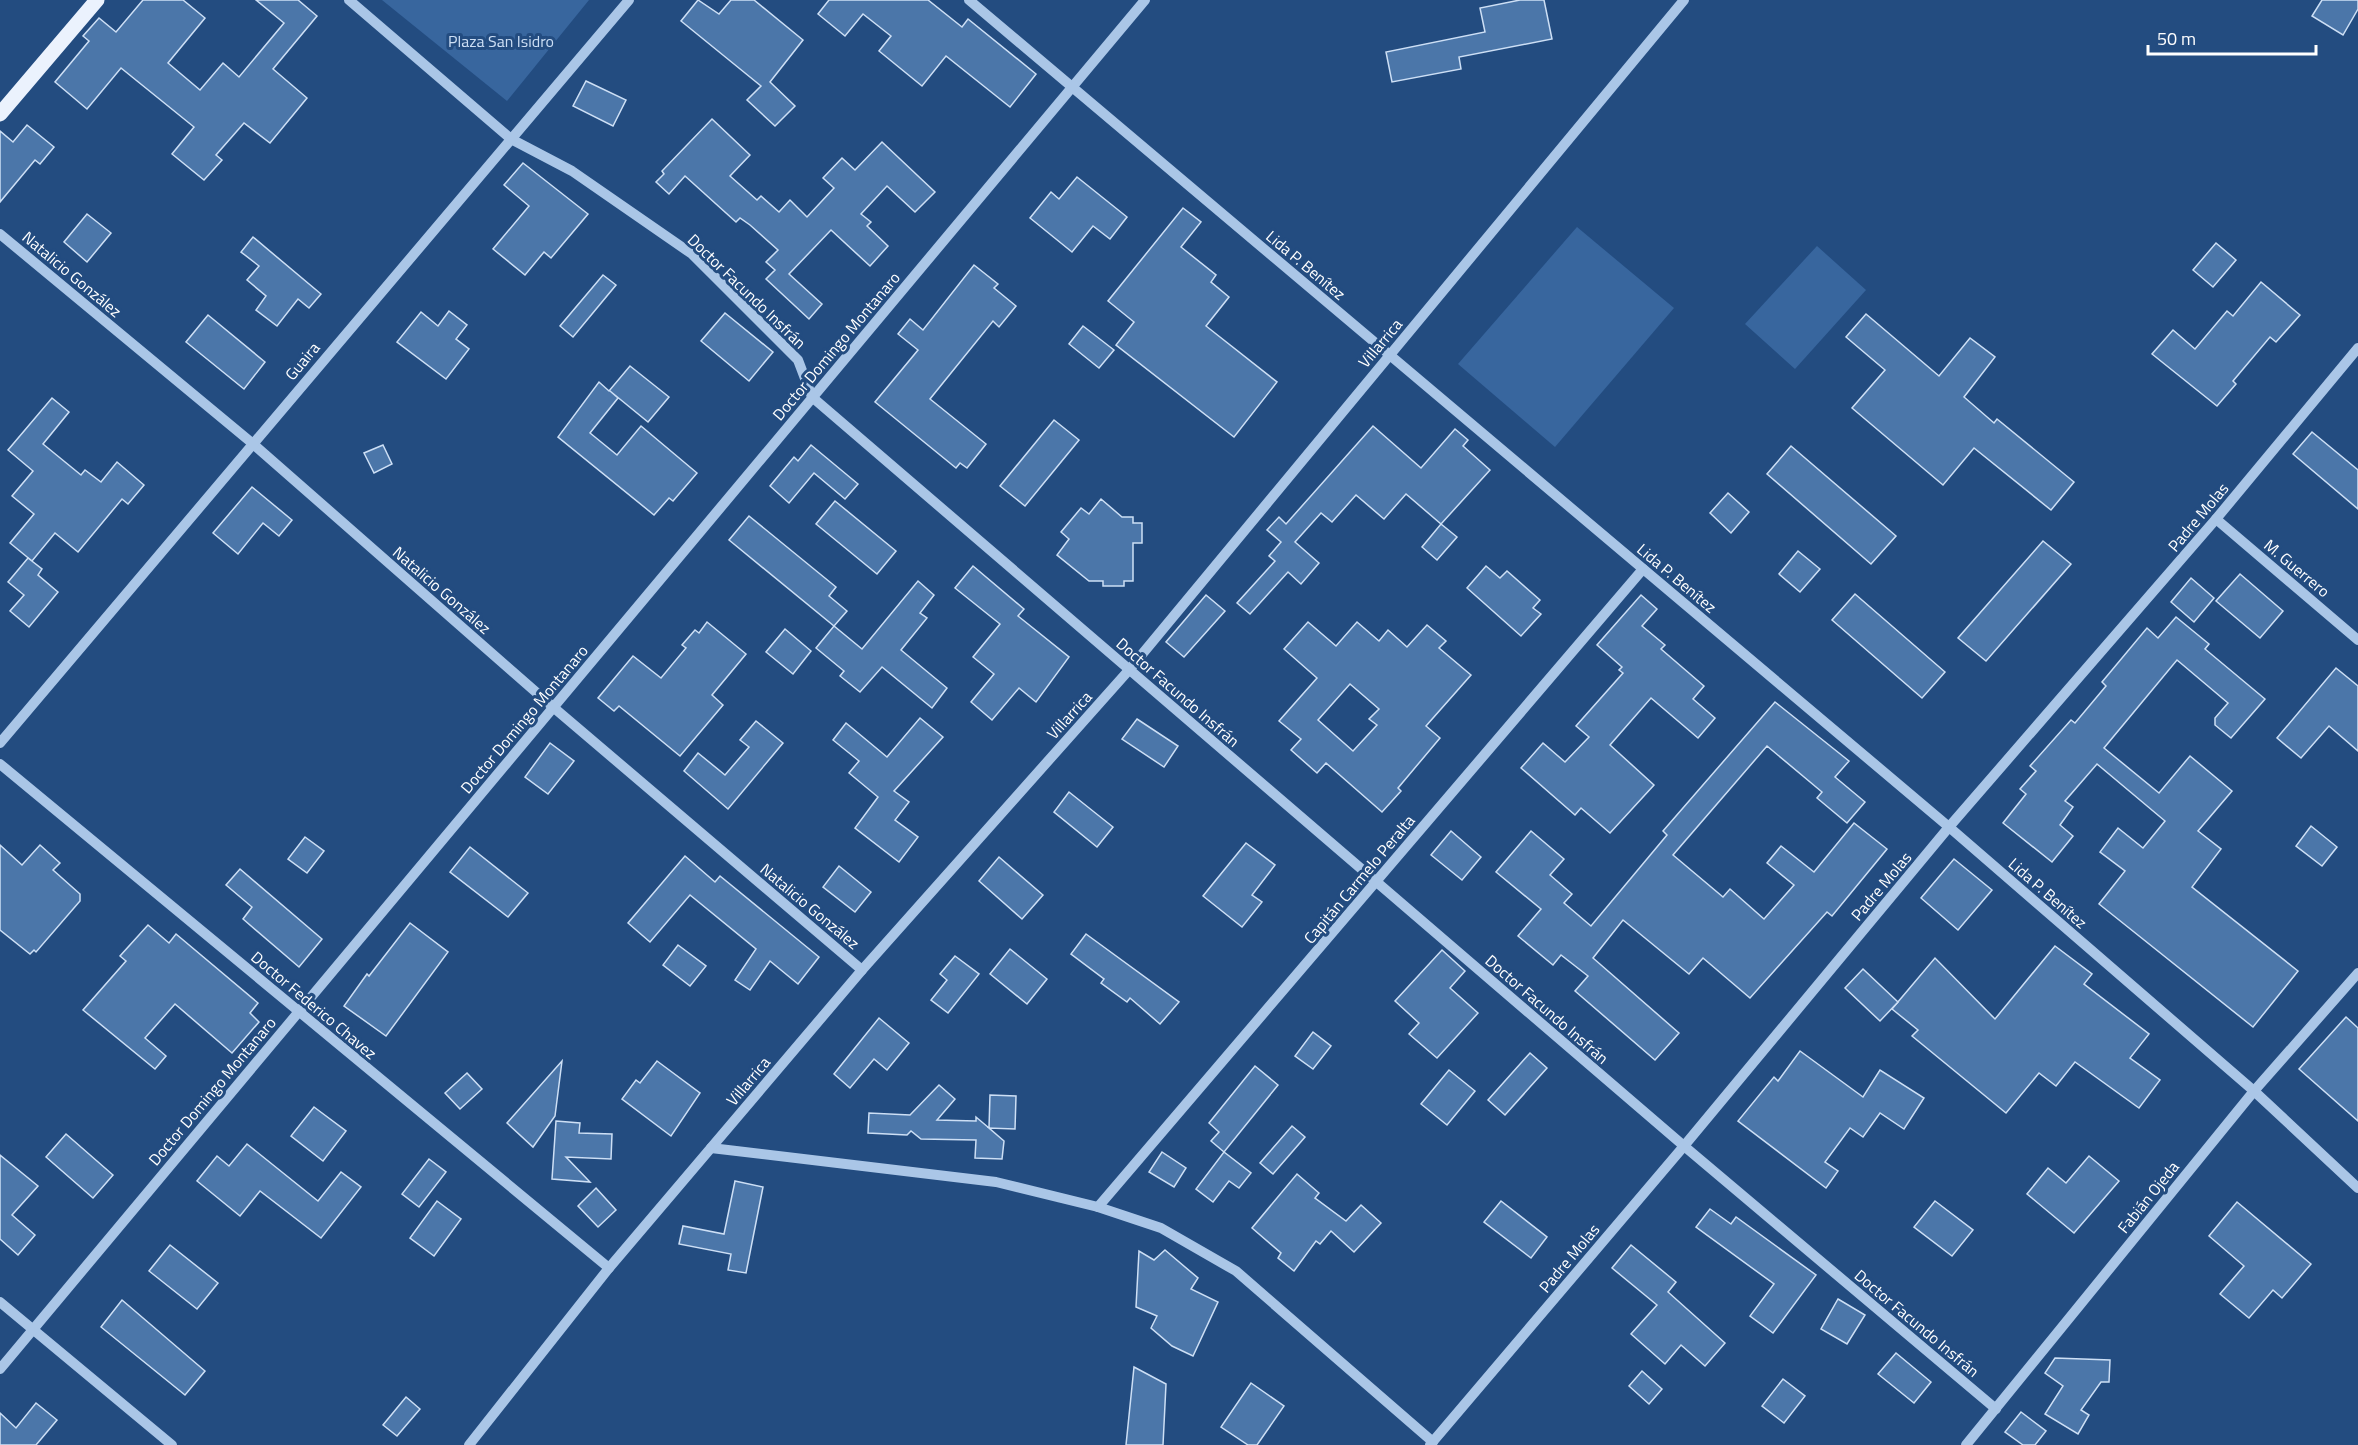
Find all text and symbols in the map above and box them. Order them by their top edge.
scale bar [2148,18,2316,56]
text: 50 m [2157,25,2196,52]
park label: Plaza San Isidro [448,29,554,53]
street label: Natalicio González [17,225,127,323]
street label: Lida P. Benítez [1261,225,1351,305]
street label: Doctor Facundo Insfrán [682,228,812,354]
street label: Doctor Domingo Montanaro [766,266,906,426]
street label: Villarrica [1352,313,1408,373]
street label: Guaira [279,337,325,385]
street label: Padre Molas [2162,477,2234,557]
street label: M. Guerrero [2259,533,2335,603]
street label: Lida P. Benítez [1632,538,1722,618]
street label: Natalicio González [388,540,496,640]
street label: Doctor Facundo Insfrán [1111,632,1245,752]
street label: Doctor Domingo Montanaro [454,639,594,799]
street label: Villarrica [1041,685,1097,745]
street label: Capitán Carmelo Peralta [1298,809,1420,949]
street label: Padre Molas [1845,846,1917,926]
street label: Lida P. Benítez [2003,852,2093,934]
street label: Natalicio González [755,857,865,955]
street label: Doctor Federico Chavez [246,945,382,1065]
street label: Doctor Facundo Insfrán [1480,949,1614,1069]
street label: Doctor Domingo Montanaro [142,1011,282,1171]
street label: Villarrica [720,1051,776,1111]
street label: Fabián Ojeda [2111,1156,2185,1238]
street label: Padre Molas [1533,1218,1605,1298]
street label: Doctor Facundo Insfrán [1849,1263,1985,1383]

